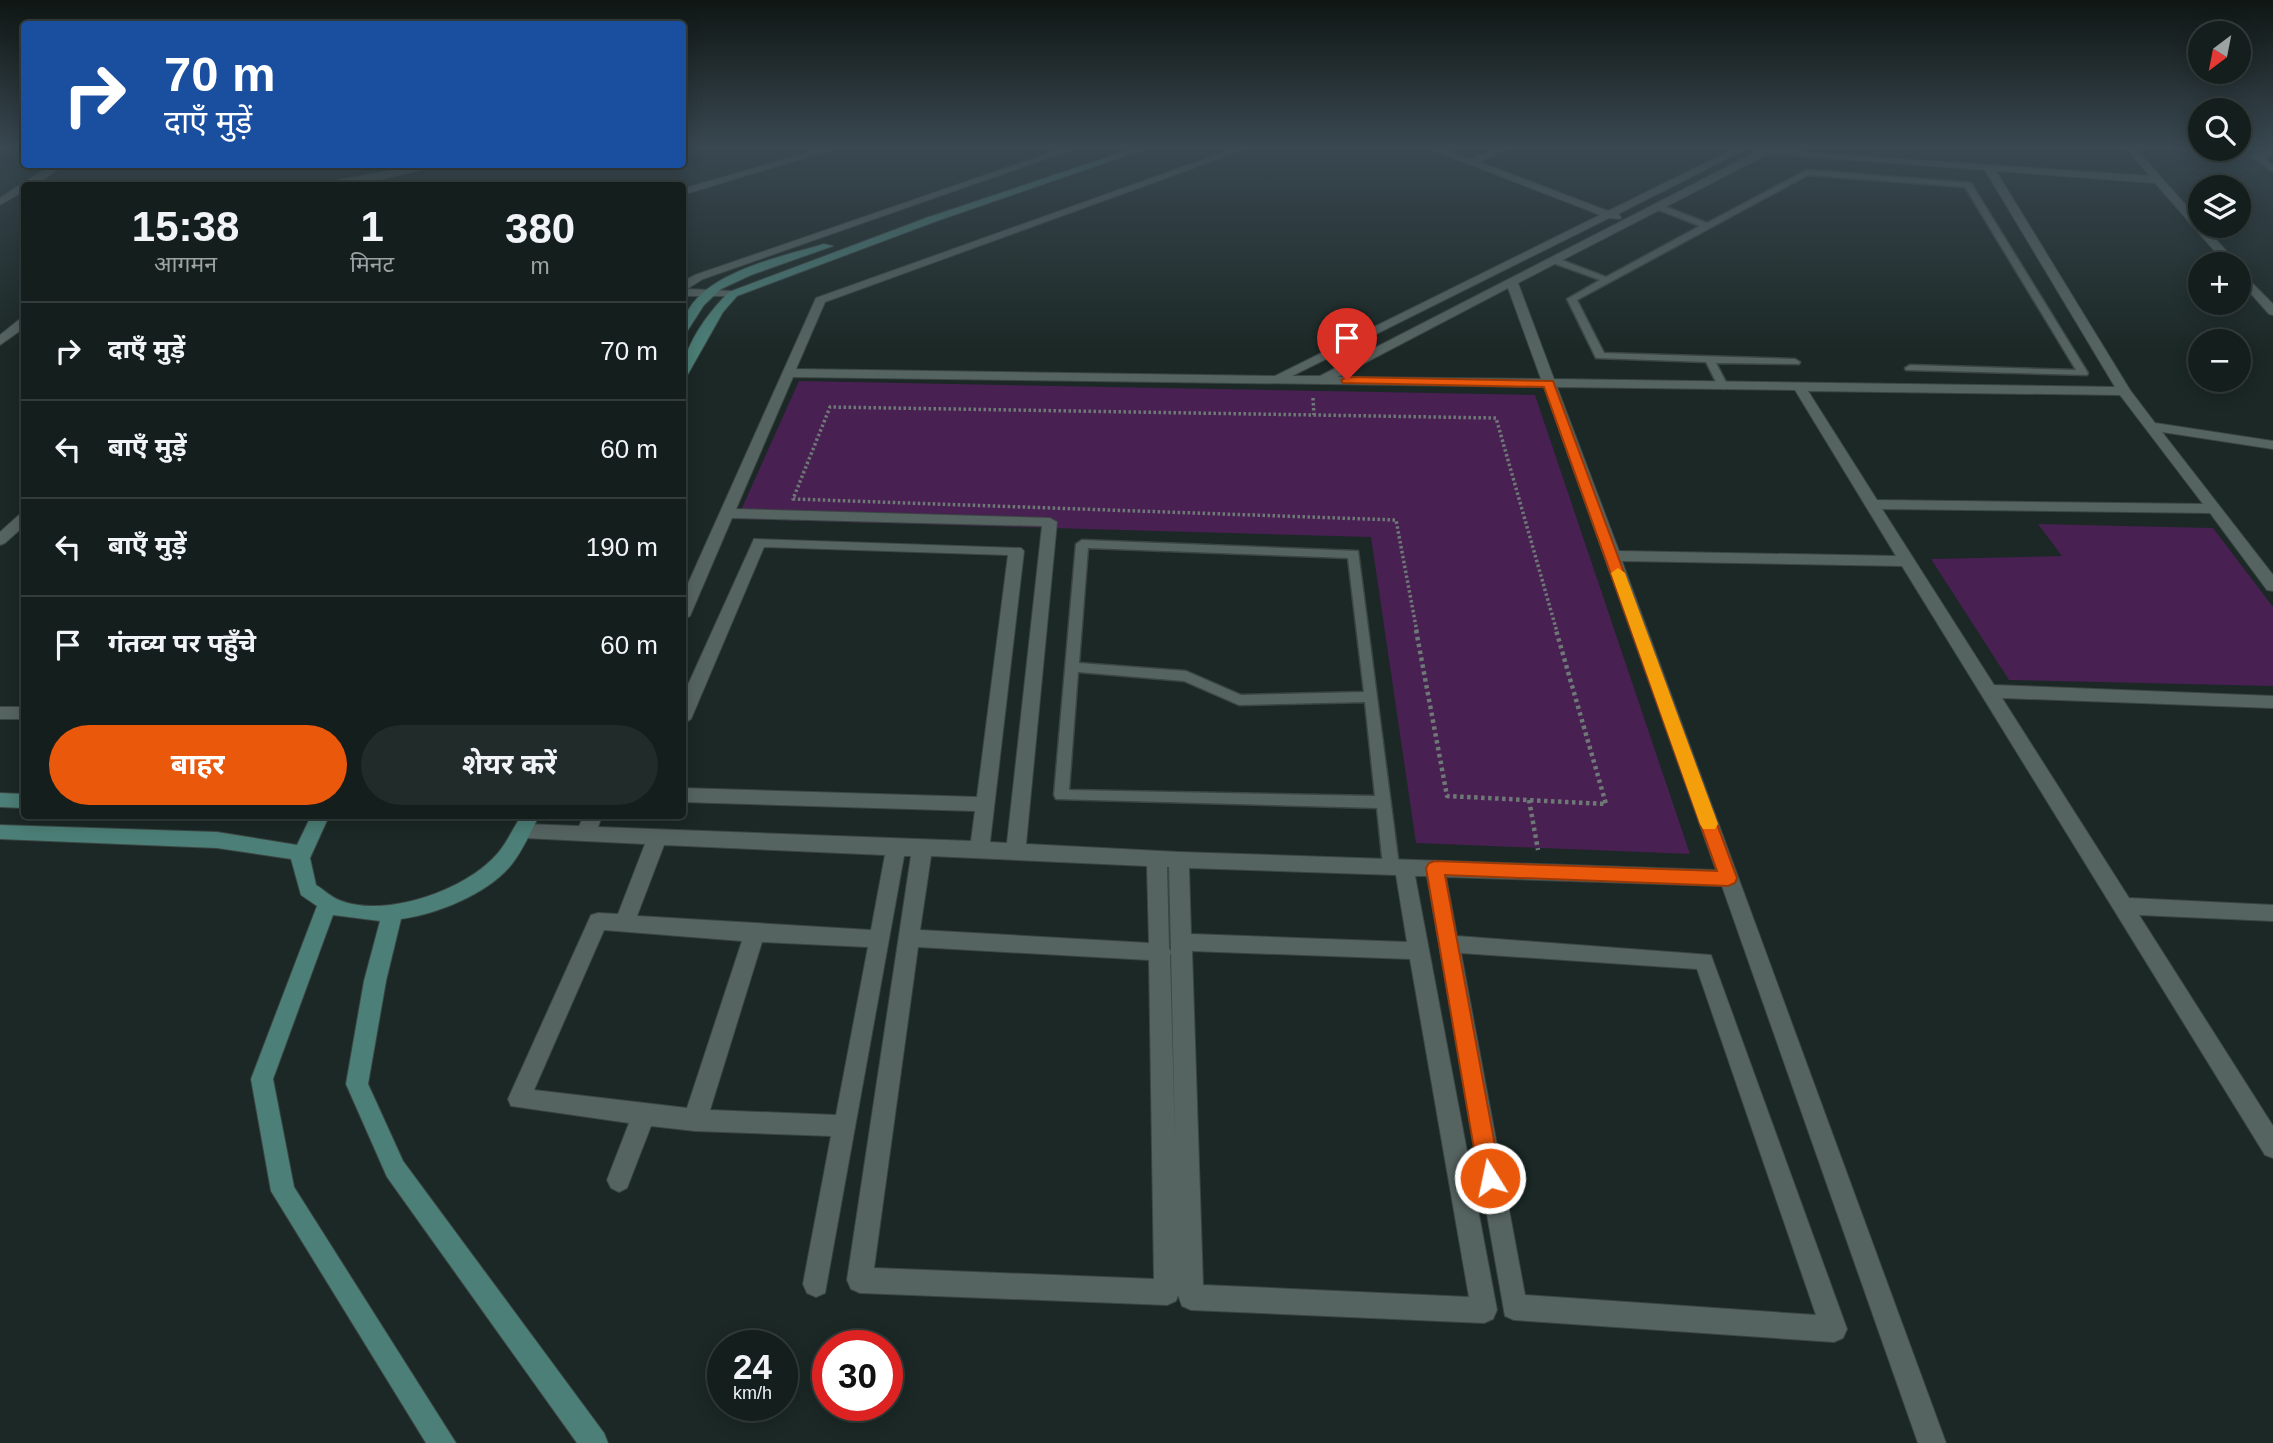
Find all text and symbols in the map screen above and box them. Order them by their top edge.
north arrow [2188,21,2250,84]
map controls [2188,21,2251,392]
text: 70 m [164,47,276,101]
icon: right [49,49,140,140]
button: search [2188,98,2251,161]
text: दाएँ मुड़ें [164,104,252,140]
button: layers [2188,175,2251,238]
text: 15:38 [132,203,239,250]
text: 1 [360,203,384,250]
text: 380 [505,205,575,252]
text: आगमन [154,251,217,277]
text: मिनट [350,251,394,277]
button: + [2188,252,2251,315]
text: m [530,253,550,279]
pin [1317,308,1377,380]
icon: arrive [1328,319,1366,357]
button: − [2188,329,2251,392]
icon: right [49,332,87,370]
text: दाएँ मुड़ें [108,334,185,364]
text: 70 m [600,336,658,366]
icon: left [49,430,87,468]
text: बाएँ मुड़ें [108,432,187,462]
text: 60 m [600,434,658,464]
icon: left [49,528,87,566]
text: बाएँ मुड़ें [108,530,187,560]
text: 190 m [586,532,658,562]
icon: arrive [49,626,87,664]
text: गंतव्य पर पहुँचे [108,628,256,658]
text: 60 m [600,630,658,660]
button: बाहर [49,725,347,805]
button: शेयर करें [361,725,658,805]
position arrow [1453,1141,1527,1215]
speed limit sign: 30 [812,1330,903,1421]
text: 24 [733,1347,772,1386]
text: km/h [733,1383,772,1403]

